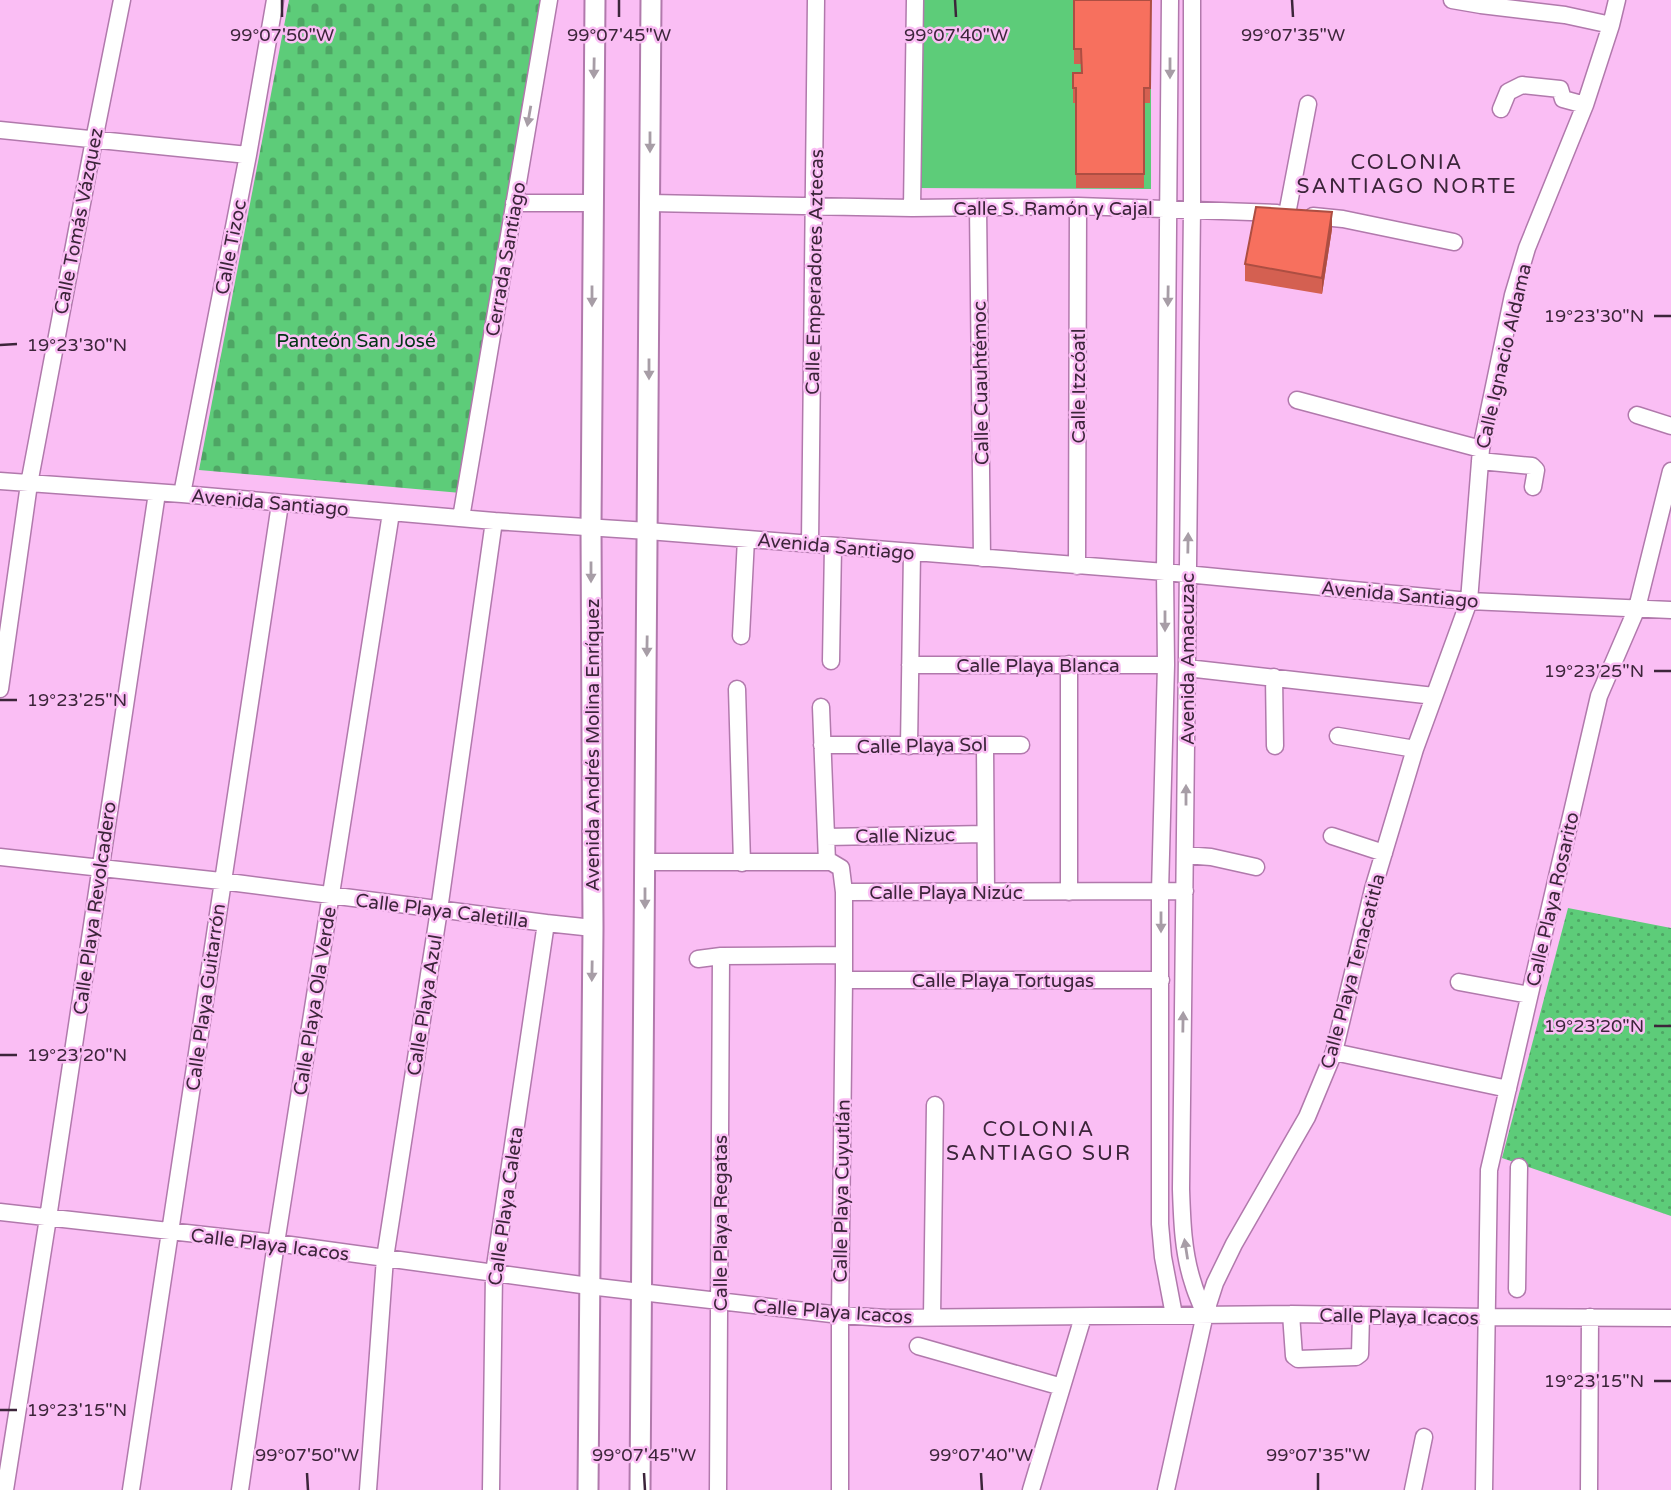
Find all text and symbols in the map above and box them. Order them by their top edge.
text: 99°07'50"W [230,24,334,46]
text: 99°07'45"W [567,24,671,46]
text: 99°07'40"W [904,24,1008,46]
text: 99°07'35"W [1241,24,1345,46]
one-way arrow [589,57,600,79]
one-way arrow [1164,57,1175,79]
one-way arrow [523,105,534,127]
street label: Calle Tomás Vázquez [50,126,108,316]
one-way arrow [644,131,656,153]
street label: Calle Emperadores Aztecas [802,149,828,395]
district label: COLONIA SANTIAGO NORTE [1296,150,1518,199]
street label: Cerrada Santiago [482,180,530,338]
street label: Calle Tizoc [211,198,251,297]
street label: Calle S. Ramón y Cajal [953,198,1153,220]
street label: Calle Ignacio Aldama [1472,261,1536,451]
one-way arrow [587,285,598,307]
one-way arrow [1162,285,1174,307]
street label: Calle Cuauhtémoc [969,301,993,465]
text: 19°23'30"N [1544,305,1644,327]
street label: Calle Itzcóatl [1068,328,1090,444]
park label: Panteón San José [276,330,436,352]
text: 19°23'30"N [27,334,127,356]
one-way arrow [643,358,655,380]
street label: Avenida Santiago [190,485,350,521]
street label: Avenida Santiago [756,529,916,565]
one-way arrow [1182,531,1194,553]
one-way arrow [585,561,597,583]
street label: Avenida Amacuzac [1177,573,1199,745]
street label: Avenida Santiago [1320,577,1480,613]
street label: Avenida Andrés Molina Enríquez [582,598,604,892]
one-way arrow [1159,610,1171,632]
one-way arrow [641,635,653,657]
street label: Calle Playa Blanca [956,655,1120,677]
text: 19°23'25"N [1544,660,1644,682]
text: 19°23'25"N [27,689,127,711]
street label: Calle Playa Sol [857,734,988,758]
one-way arrow [1180,783,1192,805]
street label: Calle Playa Revolcadero [69,800,121,1016]
street label: Calle Playa Rosarito [1522,810,1584,989]
street label: Calle Nizuc [855,824,955,848]
street label: Calle Playa Tenacatitla [1316,871,1390,1071]
street label: Calle Playa Nizúc [869,882,1023,904]
one-way arrow [639,887,651,909]
street label: Calle Playa Caletilla [354,889,530,933]
street label: Calle Playa Guitarrón [182,902,230,1092]
street label: Calle Playa Ola Verde [289,905,341,1097]
one-way arrow [1155,911,1167,933]
street label: Calle Playa Azul [403,933,447,1077]
one-way arrow [586,960,598,982]
street label: Calle Playa Tortugas [912,970,1094,992]
one-way arrow [1177,1011,1189,1033]
text: 19°23'20"N [1544,1015,1644,1037]
text: 19°23'20"N [27,1044,127,1066]
street label: Calle Playa Cuyutlán [829,1099,855,1283]
district label: COLONIA SANTIAGO SUR [946,1117,1132,1166]
street label: Calle Playa Caleta [484,1125,528,1287]
street label: Calle Playa Regatas [710,1135,732,1311]
street label: Calle Playa Icacos [189,1224,350,1266]
one-way arrow [1180,1238,1191,1260]
street label: Calle Playa Icacos [753,1295,913,1329]
street label: Calle Playa Icacos [1319,1305,1479,1329]
text: 19°23'15"N [1544,1370,1644,1392]
text: 19°23'15"N [27,1399,127,1421]
text: 99°07'50"W [255,1444,359,1466]
text: 99°07'45"W [592,1444,696,1466]
text: 99°07'40"W [929,1444,1033,1466]
text: 99°07'35"W [1266,1444,1370,1466]

